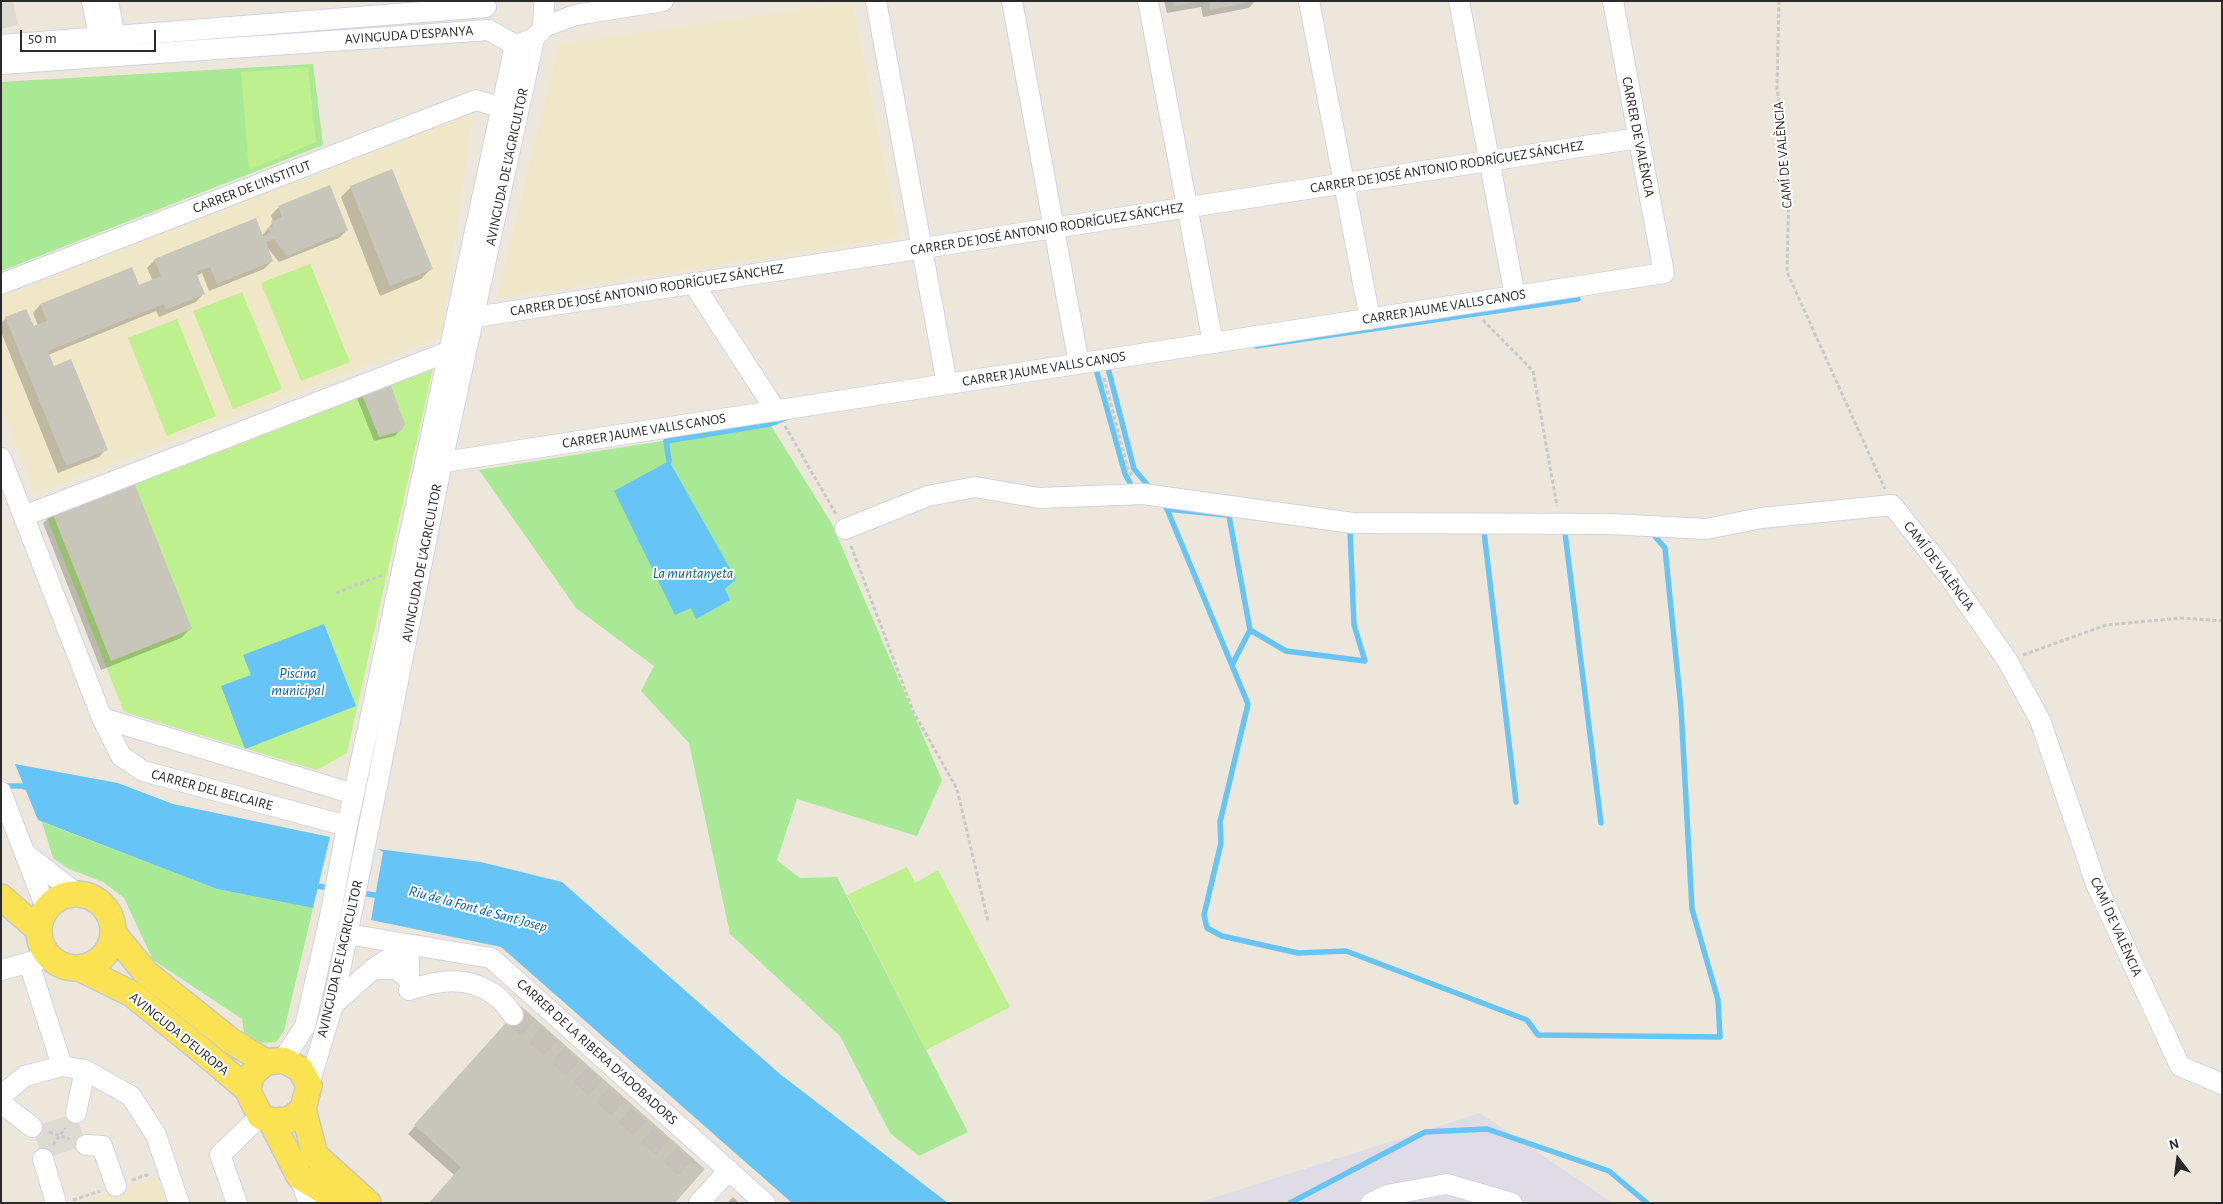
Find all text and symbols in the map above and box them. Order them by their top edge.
scale bar [22,20,159,52]
street label: AVINGUDA D'ESPANYA [344,22,474,48]
text: 50 m [28,31,57,46]
street label: CARRER DE VALÈNCIA [1618,75,1658,199]
street label: AVINGUDA DE L'AGRICULTOR [482,87,532,247]
street label: CAMÍ DE VALÈNCIA [1770,101,1796,209]
street label: CARRER DE JOSÉ ANTONIO RODRÍGUEZ SÁNCHEZ [1309,137,1585,197]
street label: CARRER DE L'INSTITUT [191,157,313,217]
street label: CARRER DE JOSÉ ANTONIO RODRÍGUEZ SÁNCHEZ [909,199,1185,259]
street label: CARRER DE JOSÉ ANTONIO RODRÍGUEZ SÁNCHEZ [509,260,785,320]
street label: CARRER JAUME VALLS CANOS [1361,286,1527,328]
street label: CARRER JAUME VALLS CANOS [961,348,1127,390]
street label: CARRER JAUME VALLS CANOS [561,410,727,452]
street label: AVINGUDA DE L'AGRICULTOR [398,482,446,644]
street label: CAMÍ DE VALÈNCIA [1900,518,1978,614]
water label: La muntanyeta [653,564,733,582]
water label: Piscina municipal [271,664,325,699]
street label: CARRER DEL BELCAIRE [150,766,274,814]
street label: CAMÍ DE VALÈNCIA [2087,875,2145,979]
street label: AVINGUDA DE L'AGRICULTOR [314,879,366,1039]
water label: Riu de la Font de Sant Josep [407,882,549,936]
street label: CARRER DE LA RIBERA D'ADOBADORS [513,975,681,1129]
street label: AVINGUDA D'EUROPA [126,989,232,1079]
north arrow [2153,1134,2203,1184]
text: N [2168,1136,2181,1153]

